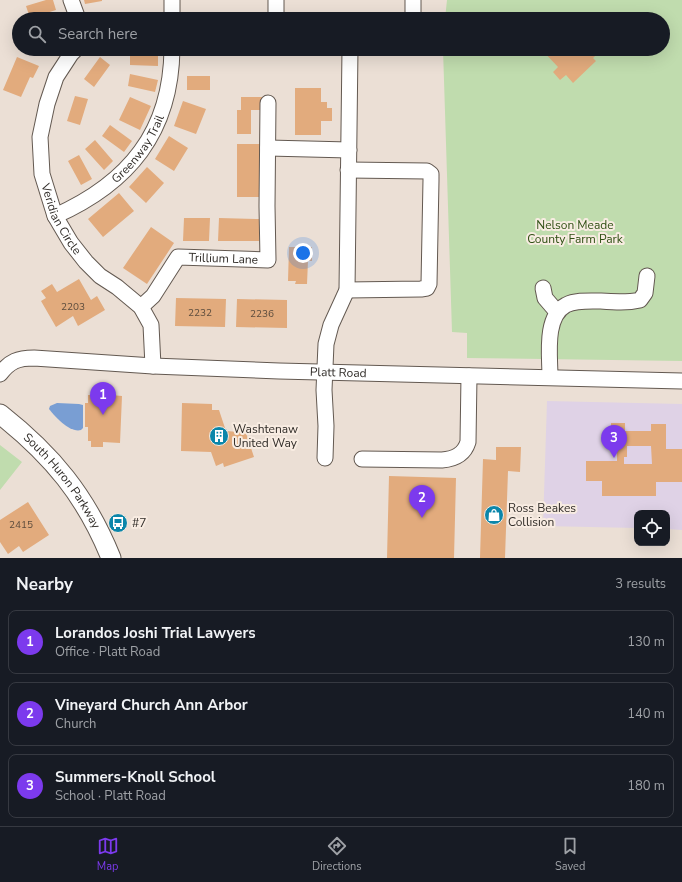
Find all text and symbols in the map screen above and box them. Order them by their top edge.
search box [12,12,670,56]
icon: search [26,23,48,45]
text: Search here [58,24,138,44]
street label: Greenway Trail [108,112,168,187]
street label: Veridian Circle [37,181,85,258]
park label: Nelson Meade County Farm Park [527,217,624,247]
your location [293,243,313,263]
street label: Trillium Lane [188,249,258,268]
house number: 2203 [61,300,85,314]
house number: 2232 [188,306,212,320]
house number: 2236 [250,307,274,321]
street label: Platt Road [310,364,367,381]
pin: 1 [90,382,116,415]
place label: Washtenaw United Way [233,421,298,451]
building icon: Washtenaw United Way [208,425,230,447]
pin: 3 [601,425,627,458]
street label: South Huron Parkway [20,429,105,532]
pin: 2 [409,485,435,518]
place label: Ross Beakes Collision [508,500,576,530]
shop icon: Ross Beakes Collision [483,504,505,526]
map controls [634,510,670,546]
button: locate [634,510,670,546]
bus stop icon: #7 [107,512,129,534]
place label: #7 [132,515,146,531]
house number: 2415 [9,518,33,532]
text: Nearby [16,573,73,596]
text: 3 results [615,575,666,593]
text: Lorandos Joshi Trial Lawyers [55,623,256,643]
text: 1 [26,633,34,651]
text: 130 m [627,633,665,651]
text: Office · Platt Road [55,643,160,661]
text: Vineyard Church Ann Arbor [55,695,248,715]
text: 2 [26,705,34,723]
text: 140 m [627,705,665,723]
text: Church [55,715,96,733]
text: Summers-Knoll School [55,767,216,787]
text: 3 [26,777,34,795]
text: 180 m [627,777,665,795]
text: School · Platt Road [55,787,166,805]
tab: Map [97,835,119,874]
tab: Directions [312,835,362,874]
tab: Saved [555,835,585,874]

